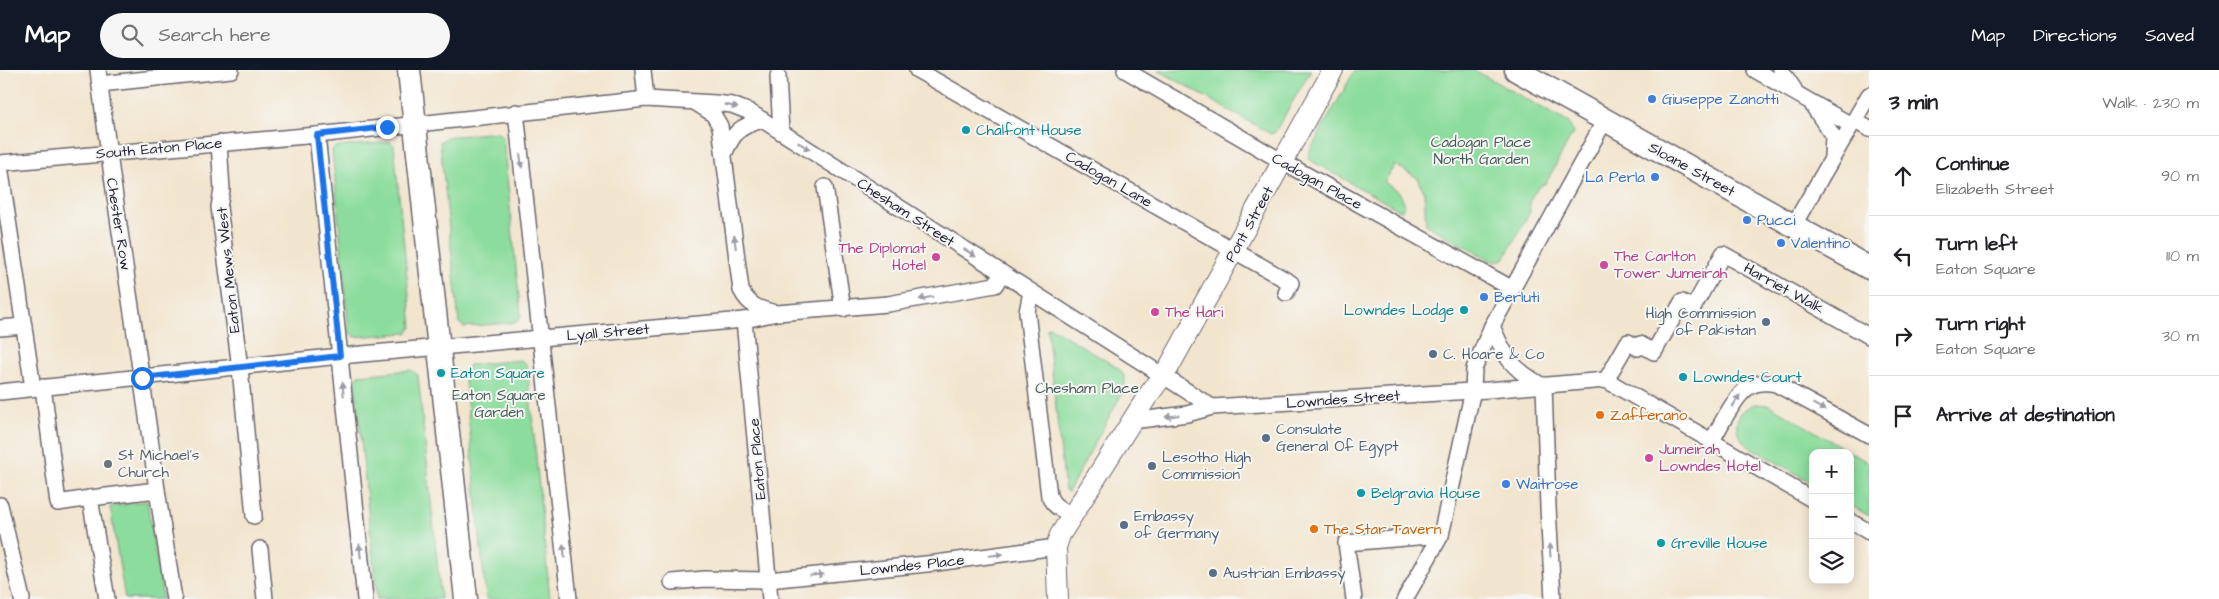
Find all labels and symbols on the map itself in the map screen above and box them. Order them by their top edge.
place label: Giuseppe Zanotti [1662,89,1779,110]
marker: Giuseppe Zanotti [1646,93,1658,105]
one-way arrow [723,102,738,110]
route end [376,116,399,139]
place label: Chalfont House [976,120,1082,141]
marker: Chalfont House [960,124,972,136]
park label: Cadogan Place North Garden [1431,132,1531,170]
street label: South Eaton Place [95,133,223,164]
street label: Sloane Street [1645,137,1739,202]
one-way arrow [797,142,811,151]
street label: Cadogan Lane [1061,146,1156,214]
street label: Cadogan Place [1267,148,1366,216]
one-way arrow [517,153,525,169]
place label: La Perla [1585,167,1645,188]
marker: La Perla [1649,171,1661,183]
street label: Chesham Street [853,173,959,252]
street label: Chester Row [101,176,136,272]
street label: Pont Street [1220,182,1279,266]
street label: Eaton Mews West [211,206,246,334]
place label: Pucci [1757,210,1796,231]
marker: Pucci [1741,214,1753,226]
place label: Valentino [1791,233,1851,254]
one-way arrow [731,234,739,250]
marker: Valentino [1775,237,1787,249]
place label: The Diplomat Hotel [839,238,926,276]
place label: The Carlton Tower Jumeirah [1614,246,1728,284]
one-way arrow [963,248,977,258]
marker: The Diplomat Hotel [930,251,942,263]
street label: Harriet Walk [1740,258,1828,319]
marker: The Carlton Tower Jumeirah [1598,259,1610,271]
place label: Berluti [1494,287,1540,308]
marker: Berluti [1478,291,1490,303]
one-way arrow [918,294,933,302]
place label: Lowndes Lodge [1344,300,1454,322]
place label: The Hari [1165,302,1224,323]
place label: High Commission of Pakistan [1646,303,1756,341]
marker: Lowndes Lodge [1458,304,1470,316]
marker: The Hari [1149,306,1161,318]
marker: High Commission of Pakistan [1760,316,1772,328]
street label: Lyall Street [566,318,651,348]
place label: C. Hoare & Co [1443,344,1545,365]
marker: C. Hoare & Co [1427,348,1439,360]
place label: Eaton Square [451,363,545,384]
route start [131,367,154,390]
marker: Eaton Square [435,367,447,379]
place label: Lowndes Court [1693,367,1802,388]
marker: Lowndes Court [1677,371,1689,383]
park label: Chesham Place [1035,378,1139,399]
one-way arrow [339,381,347,397]
park label: Eaton Square Garden [452,385,546,423]
street label: Lowndes Street [1285,385,1401,414]
one-way arrow [1731,395,1741,408]
one-way arrow [1811,403,1826,411]
place label: Zafferano [1610,405,1688,426]
marker: Zafferano [1594,409,1606,421]
one-way arrow [1164,412,1180,420]
street label: Eaton Place [743,417,772,501]
place label: Consulate General Of Egypt [1276,419,1399,458]
marker: Consulate General Of Egypt [1260,432,1272,444]
place label: Jumeirah Lowndes Hotel [1659,439,1761,477]
place label: St Michael's Church [118,445,200,483]
place label: Lesotho High Commission [1162,447,1251,485]
marker: Jumeirah Lowndes Hotel [1643,452,1655,464]
marker: St Michael's Church [102,458,114,470]
marker: Lesotho High Commission [1146,460,1158,472]
place label: Waitrose [1516,474,1578,495]
marker: Waitrose [1500,478,1512,490]
place label: Belgravia House [1371,483,1480,505]
marker: Belgravia House [1355,487,1367,499]
place label: Embassy of Germany [1134,506,1219,545]
marker: Embassy of Germany [1118,519,1130,531]
place label: The Star Tavern [1324,519,1442,540]
marker: The Star Tavern [1308,523,1320,535]
place label: Greville House [1671,533,1767,554]
marker: Greville House [1655,537,1667,549]
one-way arrow [356,542,364,558]
one-way arrow [560,542,568,558]
one-way arrow [1546,542,1554,558]
street label: Lowndes Place [859,550,965,581]
one-way arrow [988,551,1004,559]
place label: Austrian Embassy [1223,563,1345,585]
marker: Austrian Embassy [1207,567,1219,579]
one-way arrow [809,571,825,579]

